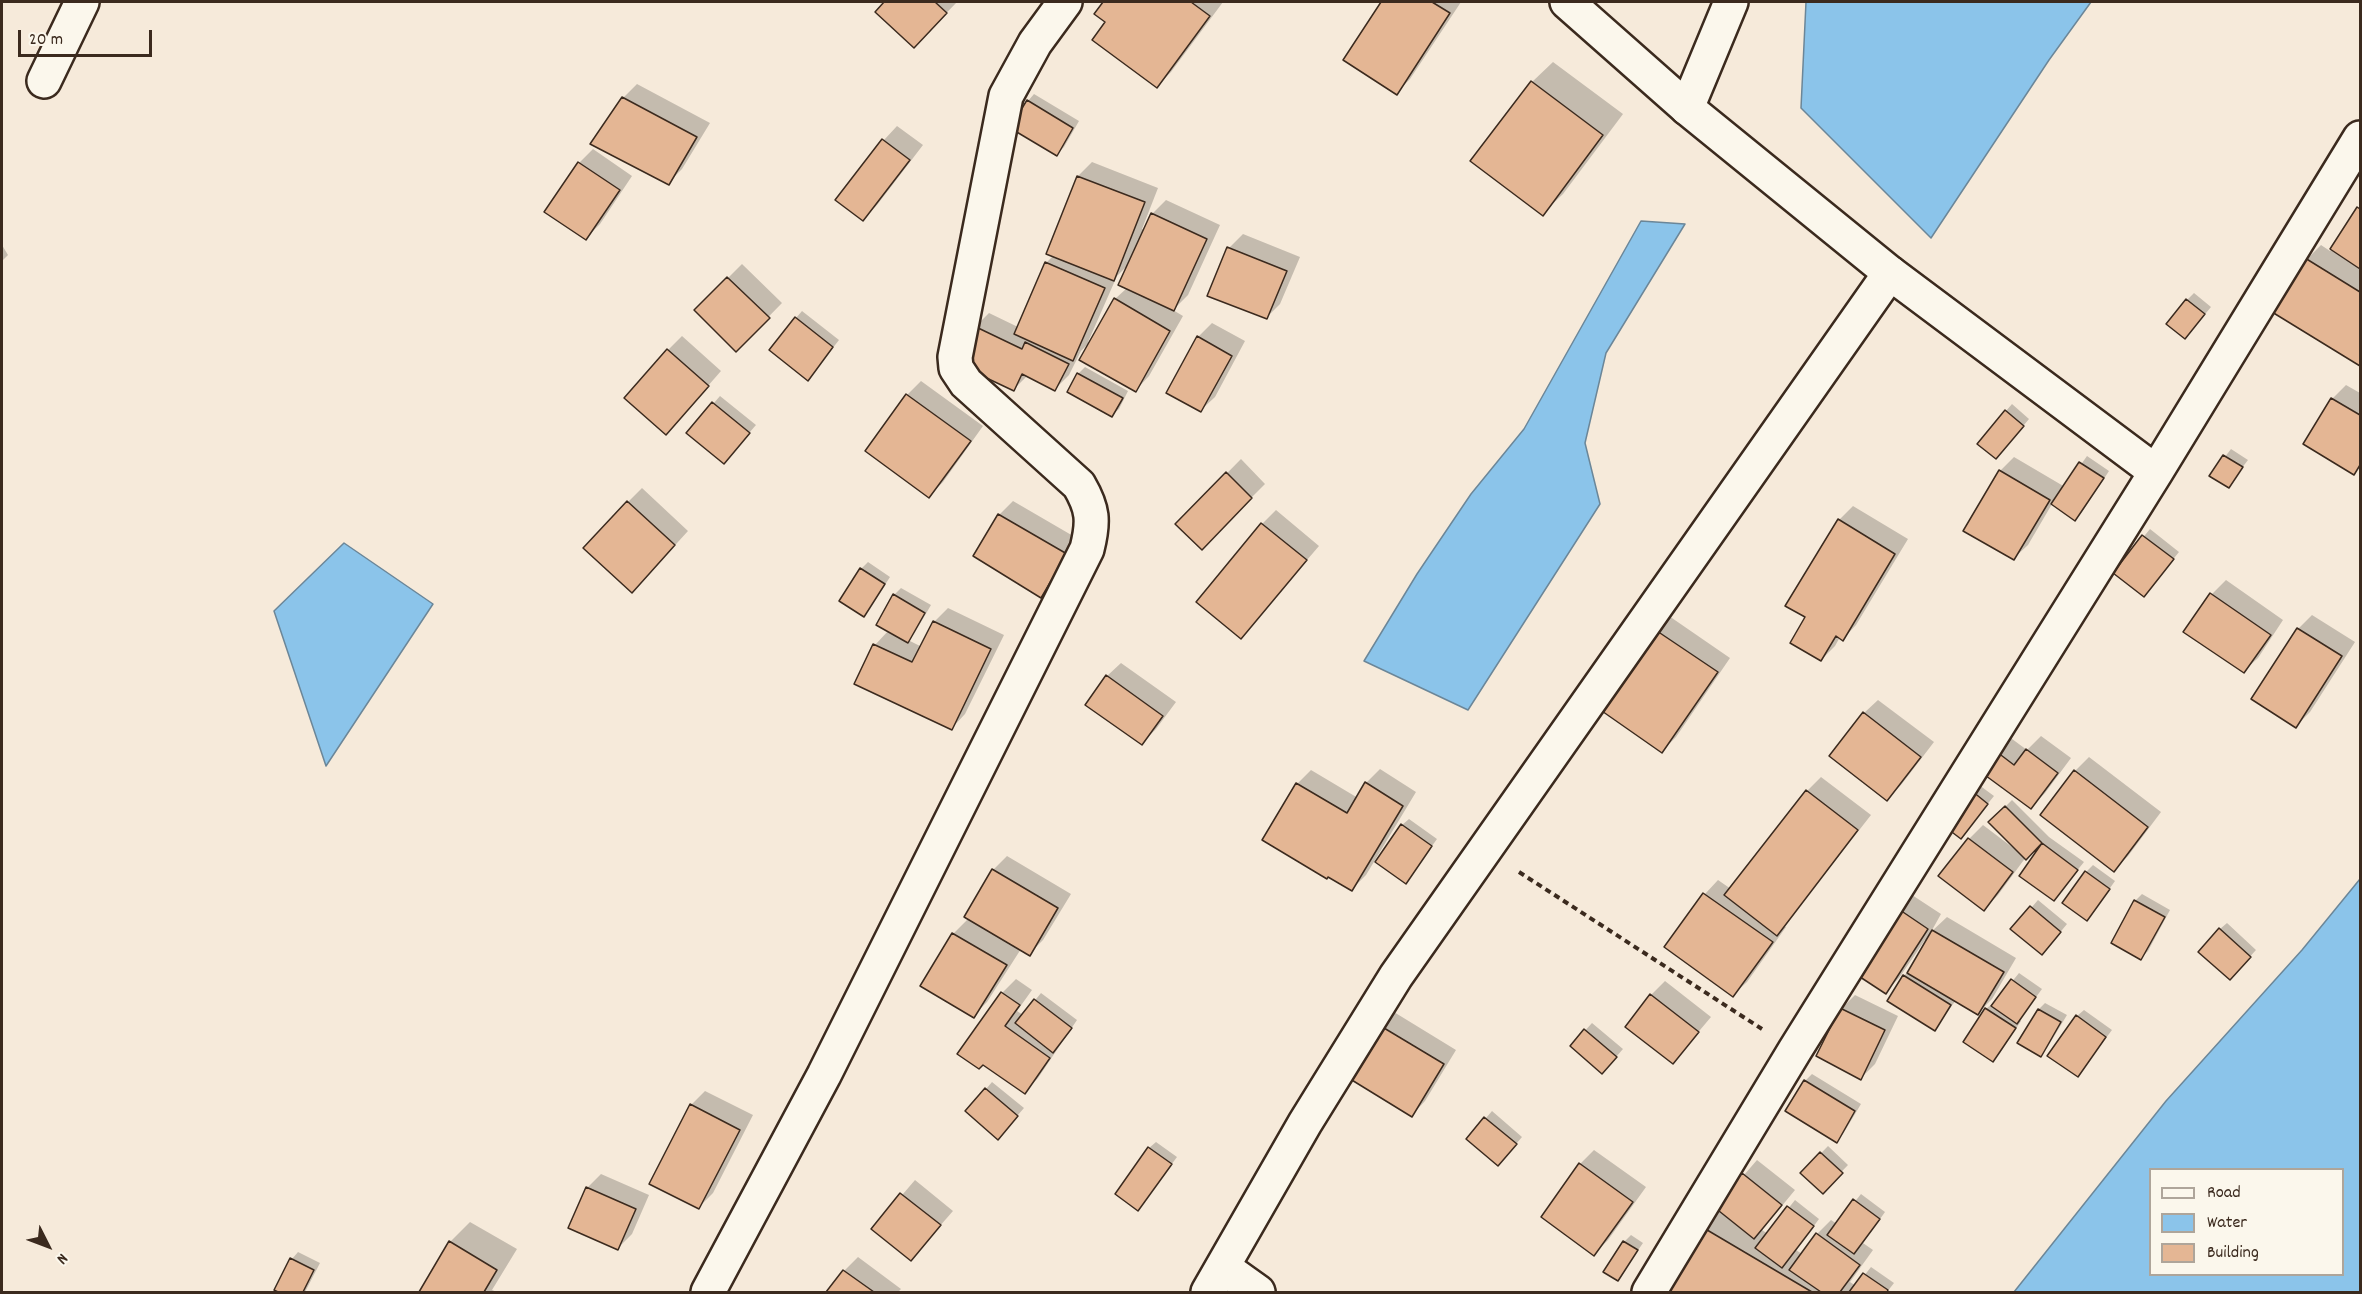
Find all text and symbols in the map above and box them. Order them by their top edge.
scale bar [21,18,154,56]
text: 20 m [29,28,63,53]
legend [2149,1168,2344,1276]
text: Road [2207,1181,2241,1206]
text: Water [2207,1211,2247,1236]
north arrow [18,1216,78,1276]
text: Building [2207,1241,2259,1266]
text: N [51,1248,73,1269]

